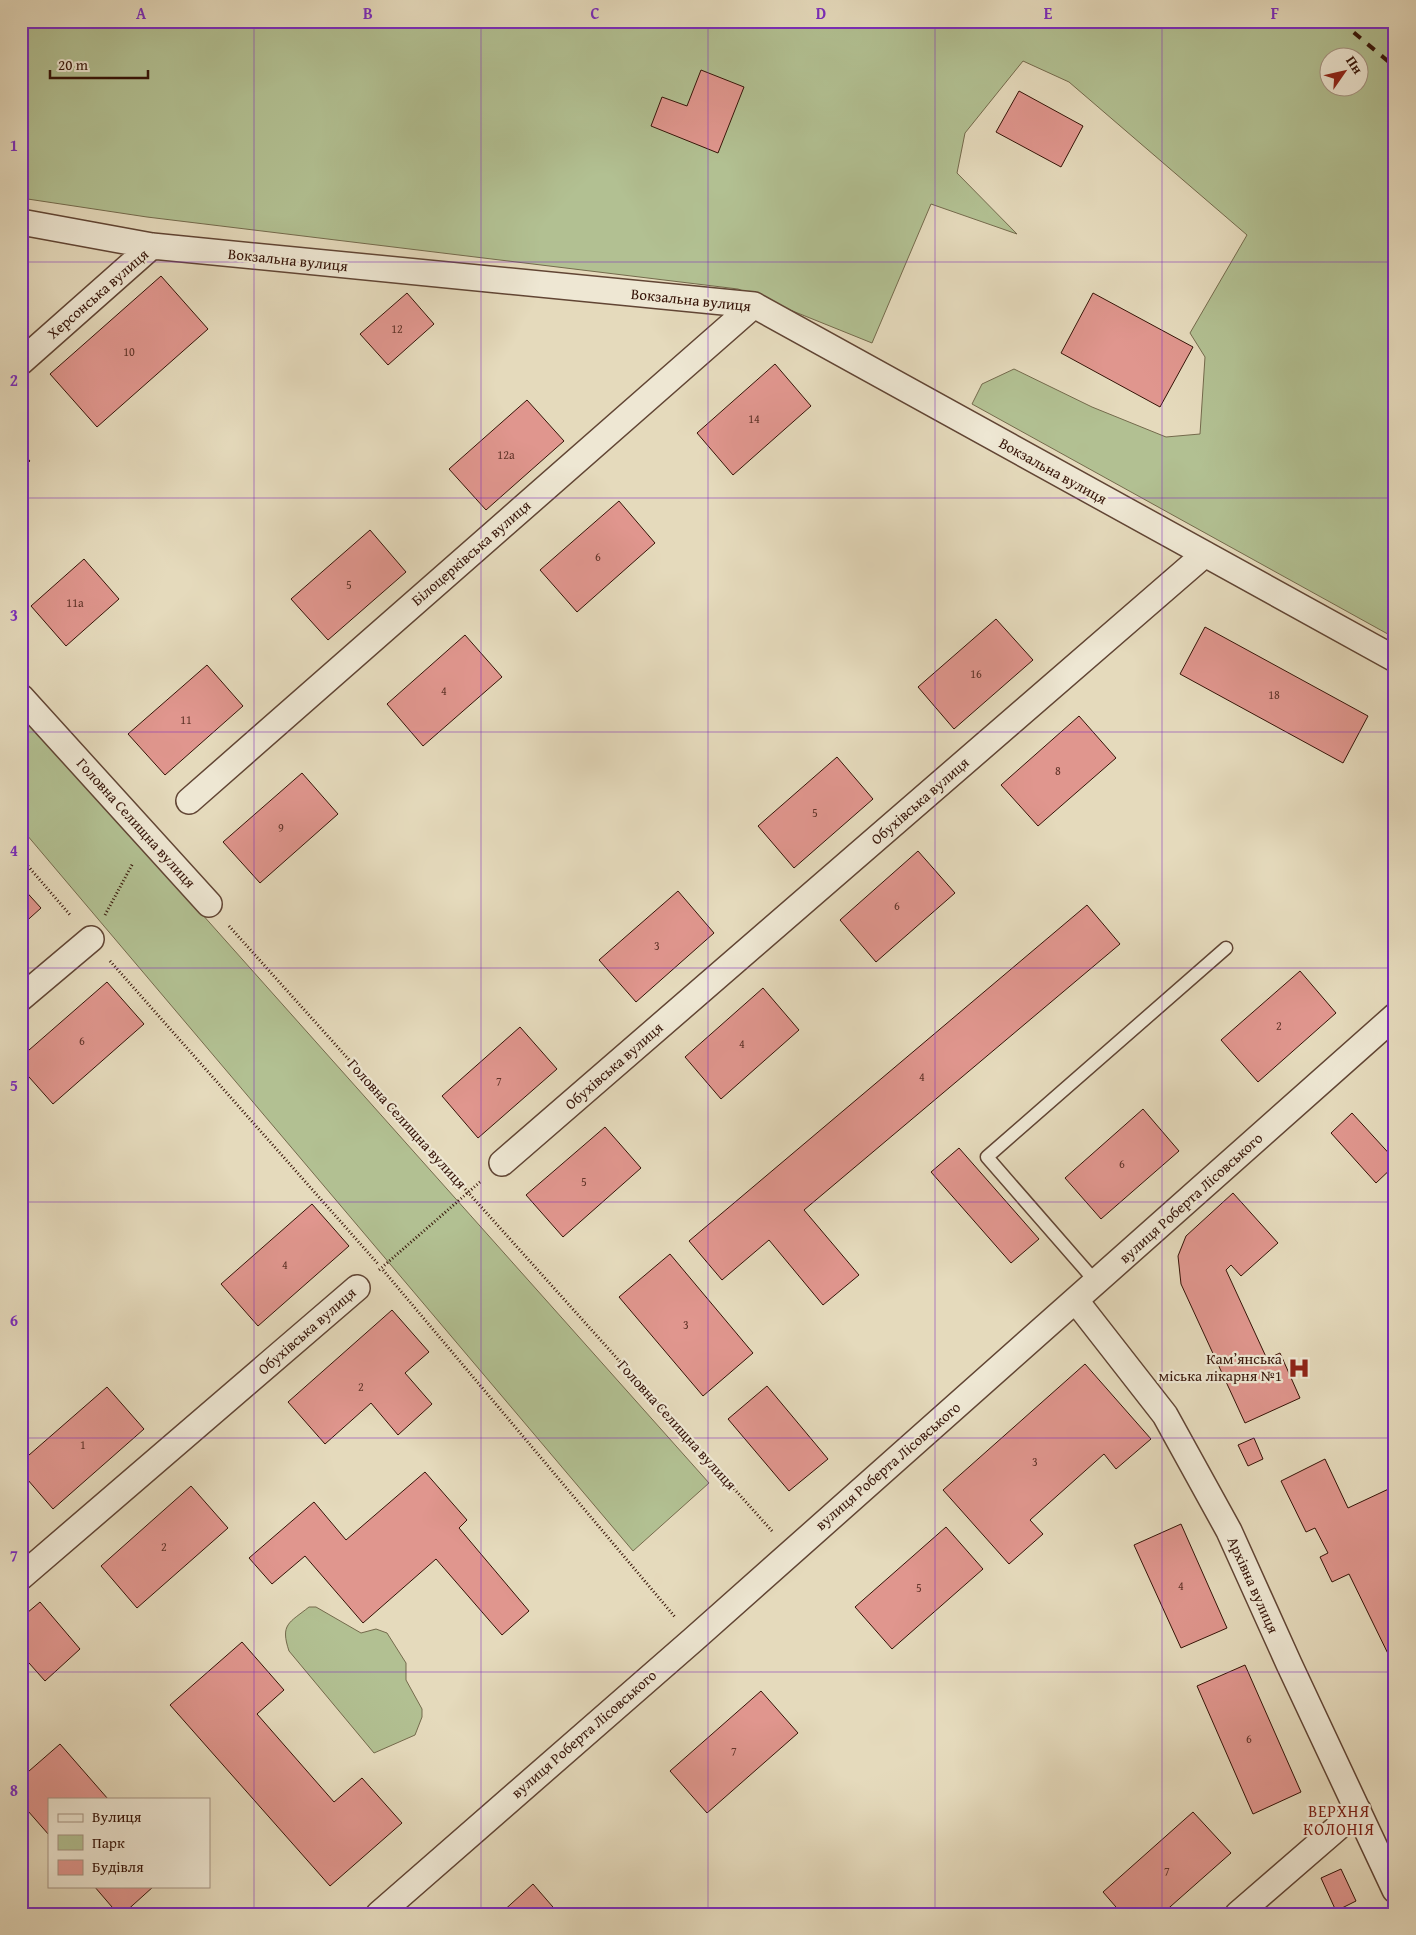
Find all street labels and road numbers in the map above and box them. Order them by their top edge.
street label: Вокзальна вулиця [227,243,349,276]
street label: Херсонська вулиця [43,244,153,343]
street label: Вокзальна вулиця [630,283,752,316]
street label: Вокзальна вулиця [995,432,1111,509]
street label: Білоцерківська вулиця [406,495,535,610]
street label: Обухівська вулиця [866,752,974,849]
street label: Головна Селищна вулиця [72,753,201,893]
street label: Обухівська вулиця [560,1017,668,1114]
street label: Головна Селищна вулиця [343,1054,472,1194]
street label: вулиця Роберта Лісовського [1114,1127,1267,1268]
street label: Обухівська вулиця [253,1282,361,1379]
street label: Головна Селищна вулиця [613,1355,742,1495]
street label: вулиця Роберта Лісовського [810,1396,965,1535]
street label: Архівна вулиця [1223,1533,1284,1637]
street label: вулиця Роберта Лісовського [506,1664,661,1803]

